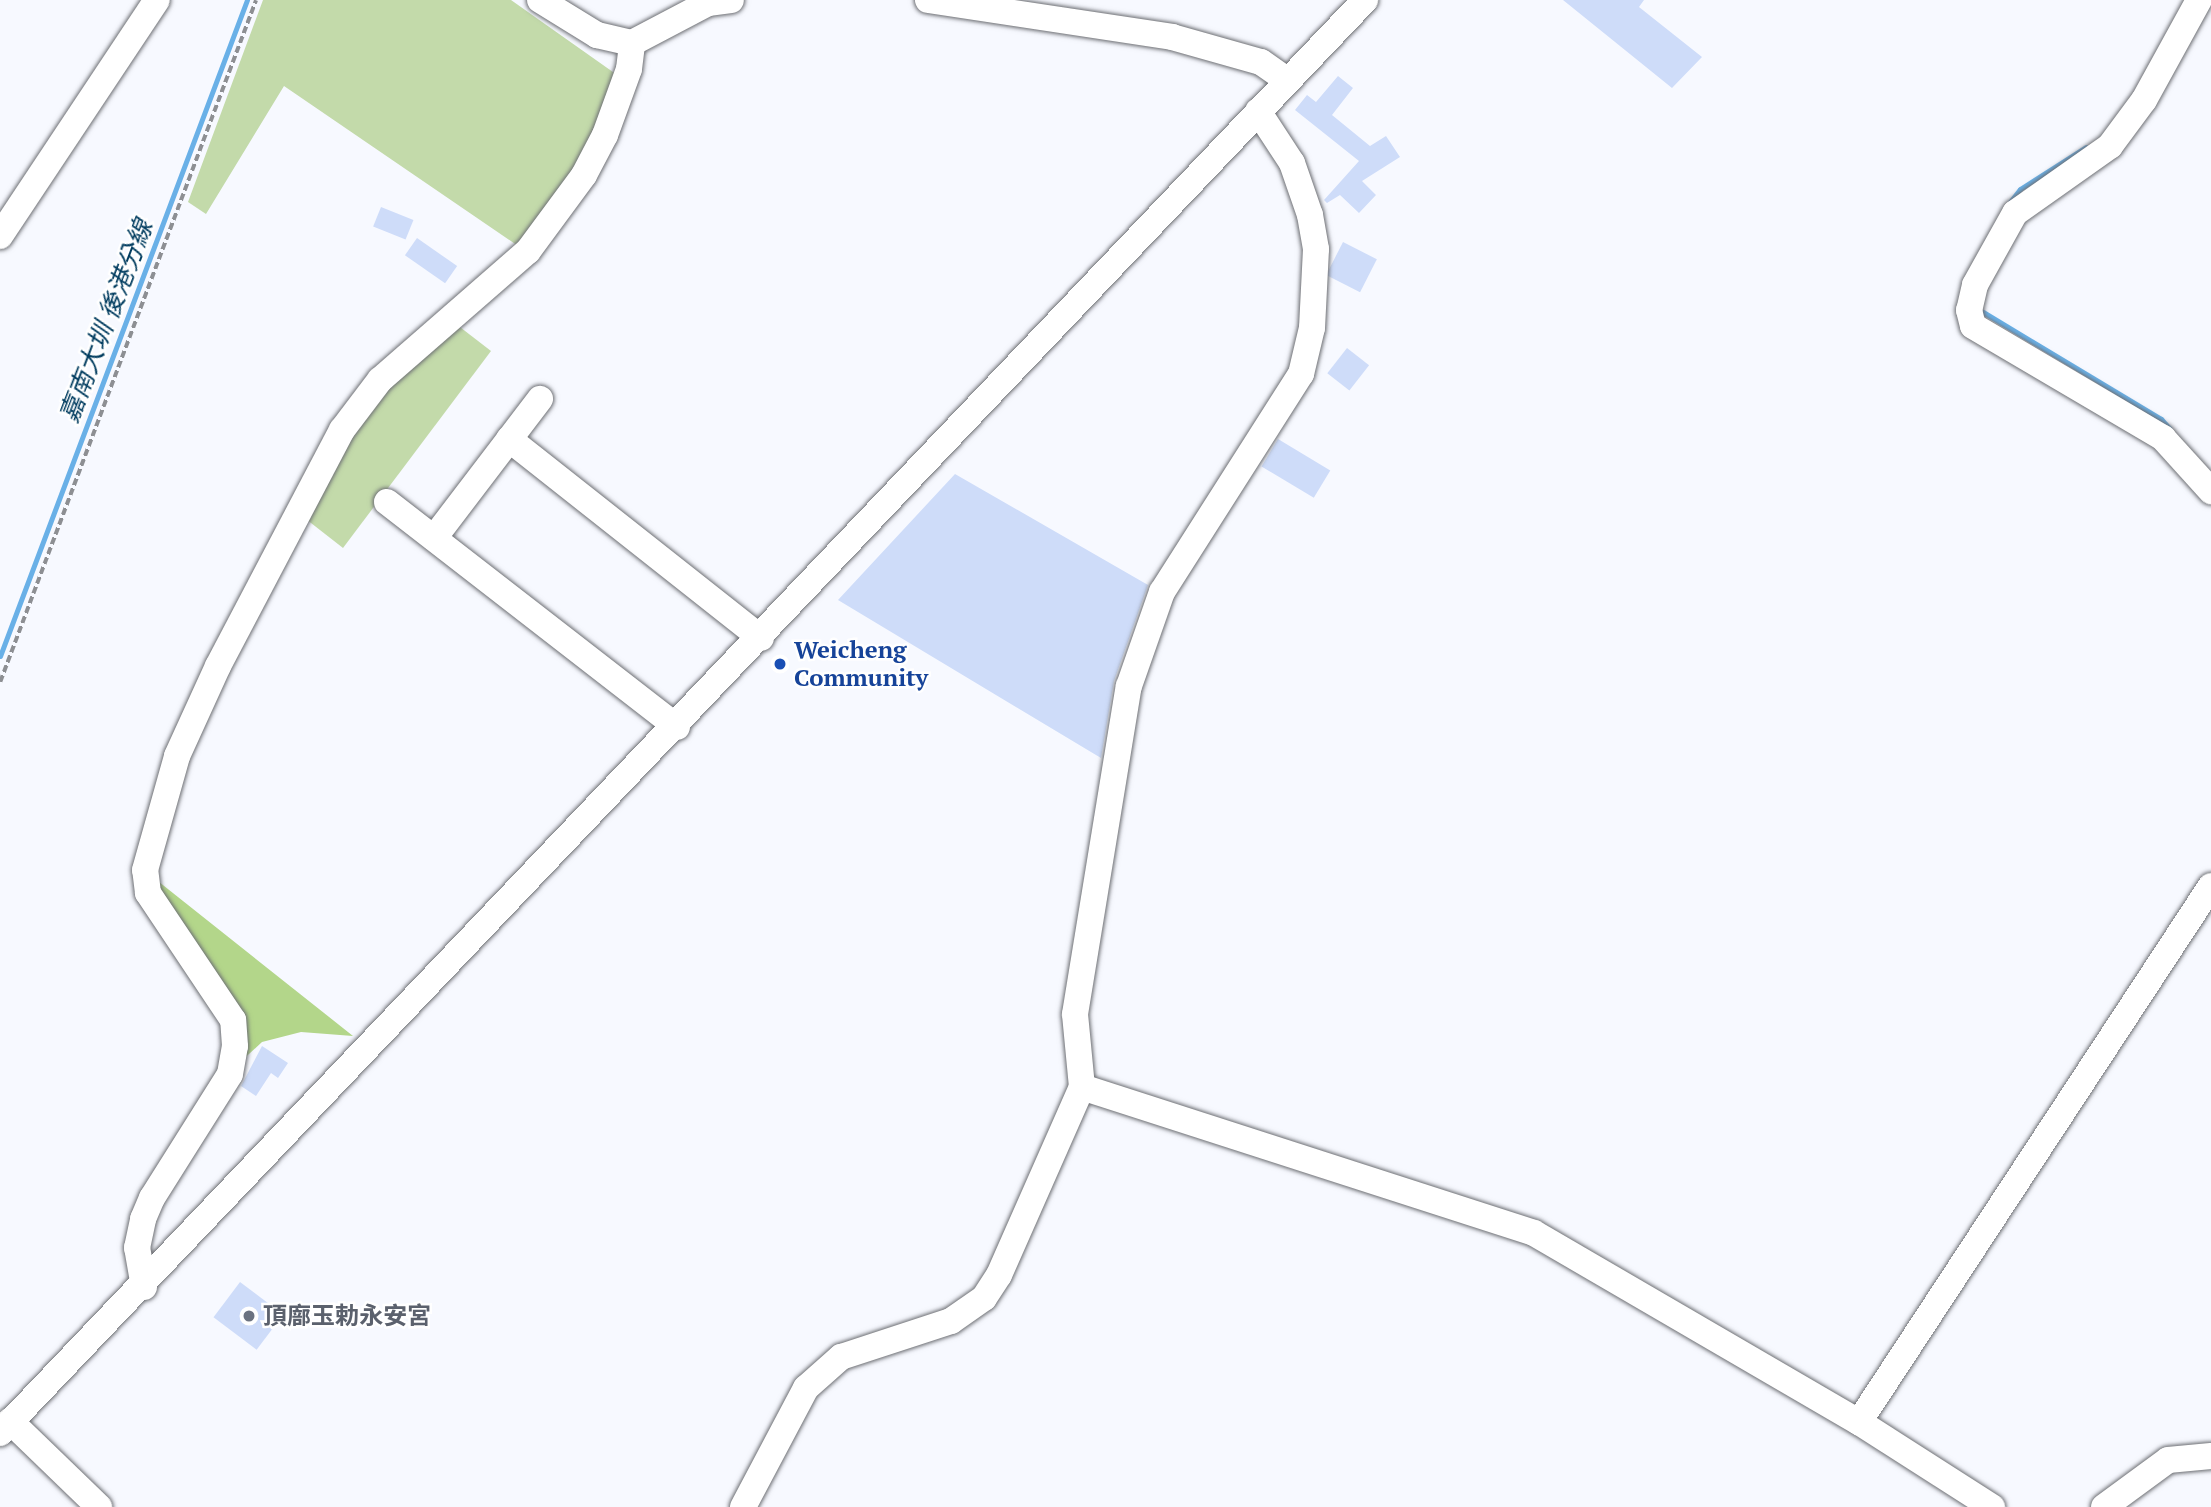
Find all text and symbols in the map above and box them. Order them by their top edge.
water label: 嘉南大圳 後港分線 [53,215,159,427]
place label: Weicheng Community [794,636,928,692]
marker: Weicheng Community [772,656,788,672]
place label: 頂廍玉勅永安宮 [263,1302,431,1330]
marker: 頂廍玉勅永安宮 [241,1308,257,1324]

